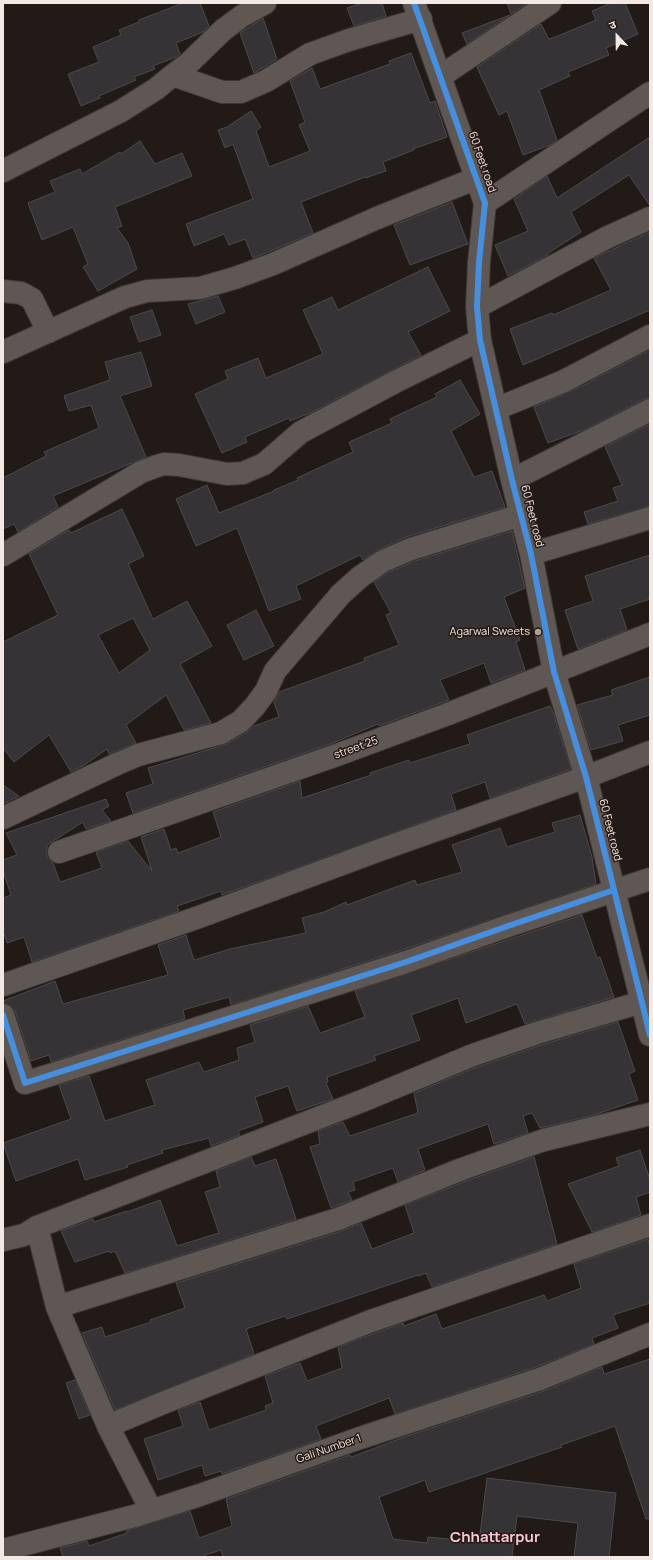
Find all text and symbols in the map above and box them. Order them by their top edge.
north arrow [597,16,637,56]
text: उ [607,16,618,33]
street label: 60 Feet road [465,130,499,194]
street label: 60 Feet road [518,484,546,548]
place label: Agarwal Sweets [449,625,530,639]
marker: Agarwal Sweets [533,627,543,637]
street label: street 25 [332,734,380,762]
street label: 60 Feet road [596,798,624,862]
street label: Gali Number 1 [295,1432,363,1466]
district label: Chhattarpur [450,1529,540,1547]

